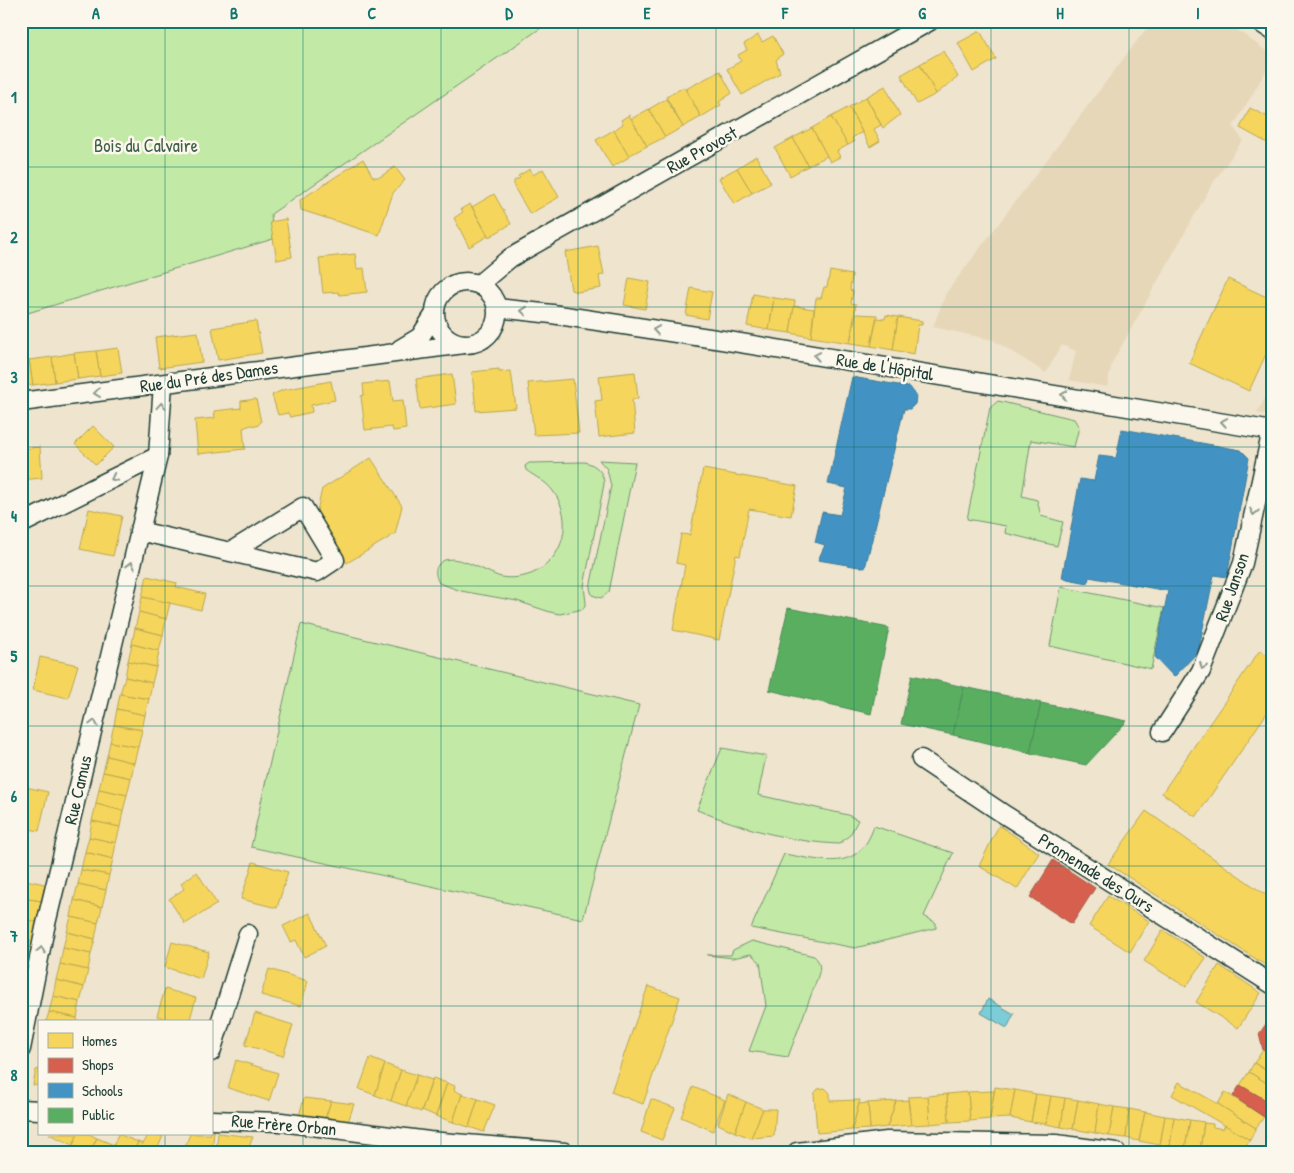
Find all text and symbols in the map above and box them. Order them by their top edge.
text: A [92,2,100,24]
text: B [230,2,238,24]
text: C [368,2,377,24]
text: D [505,2,513,24]
text: E [643,2,651,24]
text: F [781,2,789,24]
text: G [918,2,926,24]
text: H [1056,2,1064,24]
text: I [1196,2,1200,24]
text: 1 [11,86,17,108]
street label: Rue Provost [662,120,742,179]
park label: Bois du Calvaire [94,133,198,158]
text: 2 [10,226,18,248]
one-way arrow [520,306,528,317]
one-way arrow [652,325,661,335]
street label: Rue de l'Hôpital [835,346,936,387]
one-way arrow [812,351,821,361]
street label: Rue du Pré des Dames [138,354,280,399]
text: 3 [10,366,18,388]
one-way arrow [93,387,101,398]
one-way arrow [1059,391,1068,401]
one-way arrow [156,402,167,410]
one-way arrow [1220,418,1228,428]
one-way arrow [110,472,119,482]
text: 4 [11,505,17,527]
one-way arrow [1249,508,1260,517]
street label: Rue Janson [1208,549,1255,624]
one-way arrow [125,561,136,570]
text: 5 [11,645,18,667]
one-way arrow [1198,661,1209,670]
one-way arrow [88,719,99,728]
street label: Rue Camus [57,753,98,827]
text: 6 [11,785,18,807]
street label: Promenade des Ours [1034,827,1159,918]
text: 7 [9,925,18,947]
one-way arrow [35,945,46,954]
legend [38,1020,212,1136]
text: Homes [82,1030,117,1051]
text: Shops [82,1054,114,1075]
text: 8 [11,1064,18,1086]
text: Schools [82,1080,123,1101]
text: Public [82,1104,115,1125]
street label: Rue Frère Orban [230,1107,338,1142]

